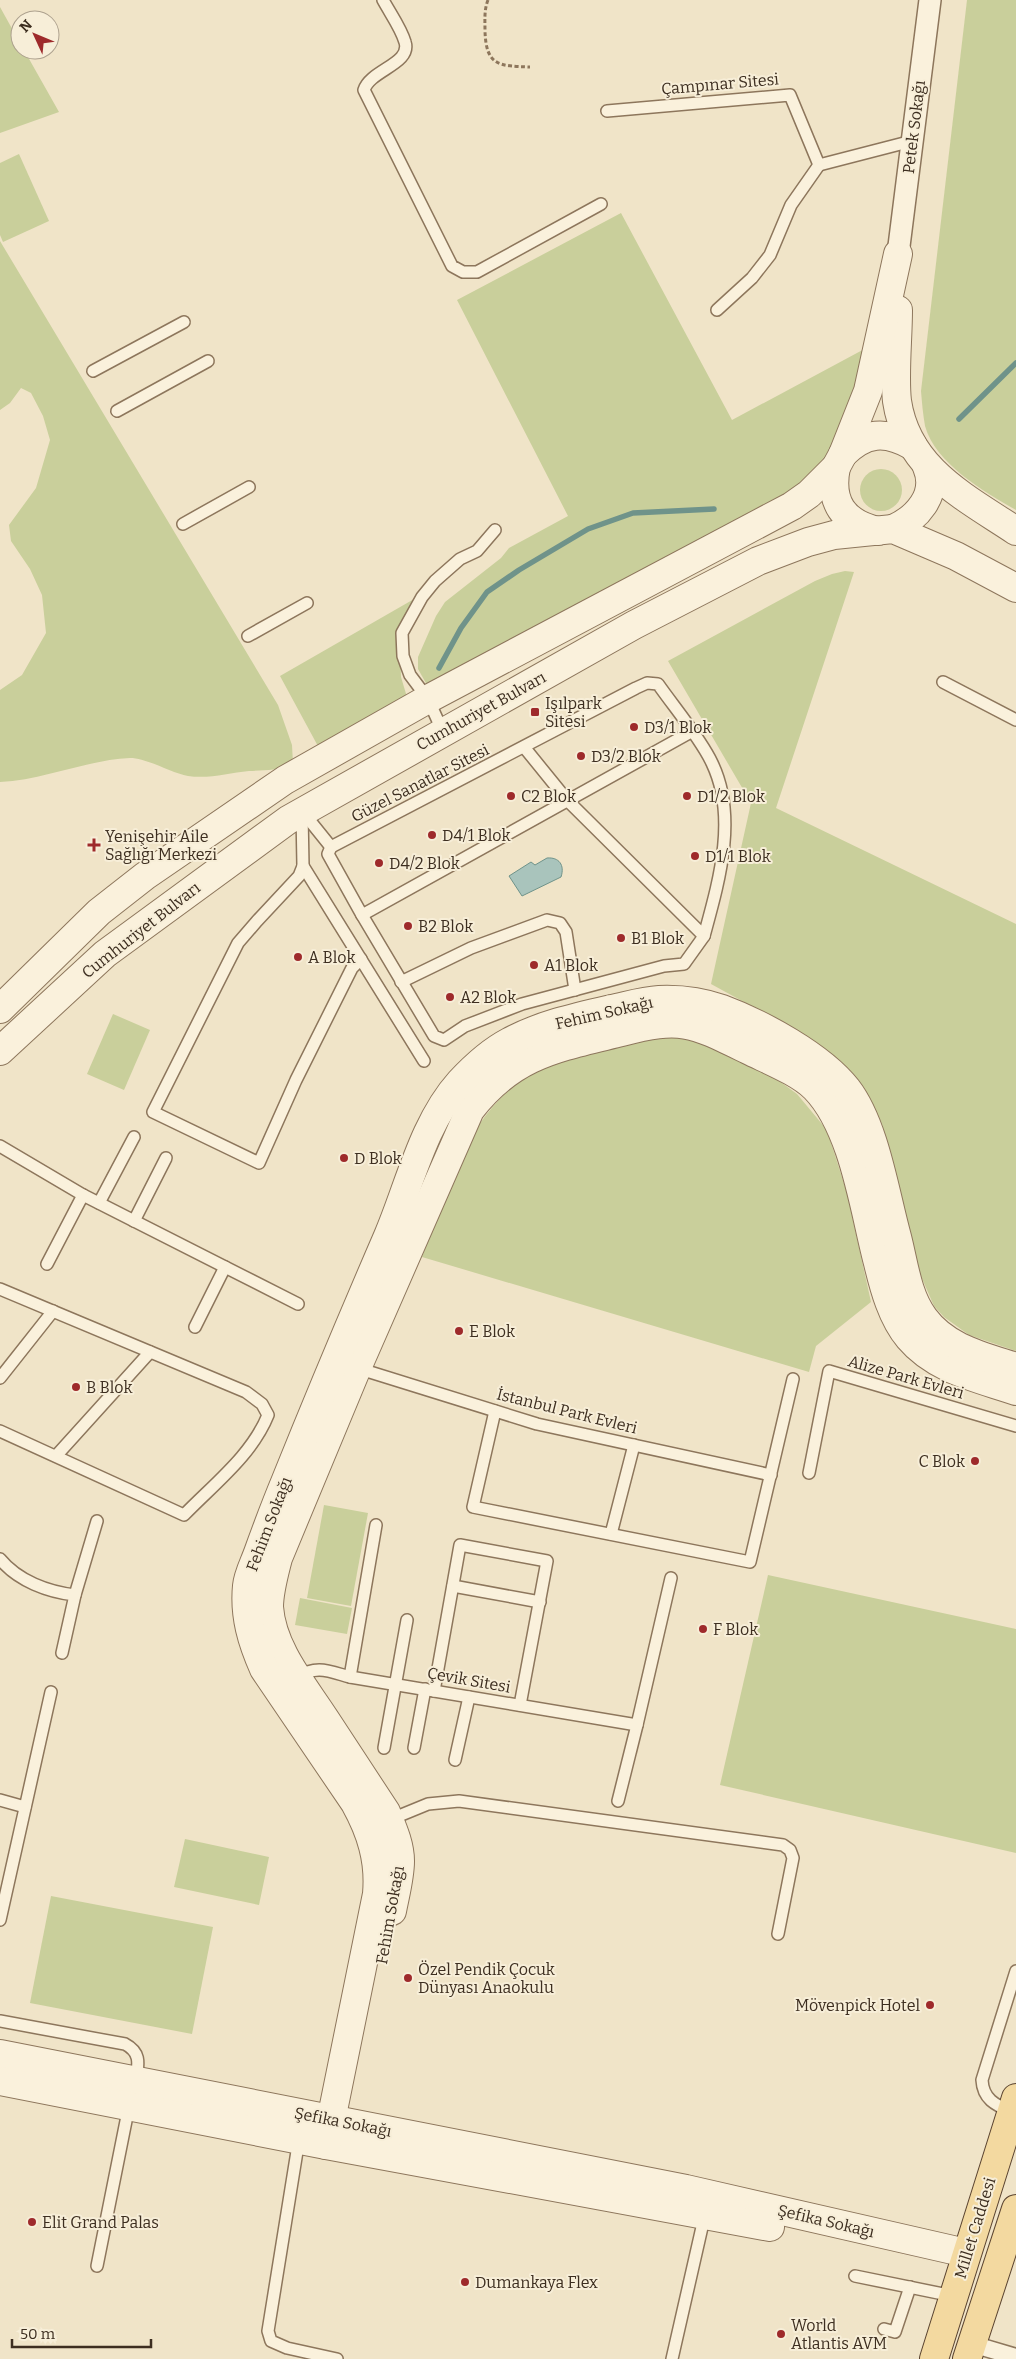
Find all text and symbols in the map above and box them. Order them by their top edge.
north arrow [10,10,60,60]
text: N [16,16,36,36]
street label: Çampınar Sitesi [660,69,780,99]
street label: Petek Sokağı [899,79,929,175]
street label: Cumhuriyet Bulvarı [413,667,549,754]
place label: Işılpark Sitesi [545,694,602,731]
marker: Işılpark Sitesi [529,706,541,718]
place label: D3/1 Blok [644,718,712,737]
marker: D3/1 Blok [628,721,640,733]
street label: Güzel Sanatlar Sitesi [348,740,492,826]
place label: D3/2 Blok [591,747,661,766]
marker: D3/2 Blok [575,750,587,762]
place label: C2 Blok [521,787,576,806]
place label: D1/2 Blok [697,787,765,806]
marker: C2 Blok [505,790,517,802]
marker: D1/2 Blok [681,790,693,802]
place label: D4/1 Blok [442,826,511,845]
place label: Yenişehir Aile Sağlığı Merkezi [105,827,217,864]
marker: D4/1 Blok [426,829,438,841]
marker: Yenişehir Aile Sağlığı Merkezi [87,838,101,852]
place label: D1/1 Blok [705,847,771,866]
marker: D1/1 Blok [689,850,701,862]
place label: D4/2 Blok [389,854,460,873]
marker: D4/2 Blok [373,857,385,869]
street label: Cumhuriyet Bulvarı [78,878,204,982]
place label: B2 Blok [418,917,473,936]
marker: B2 Blok [402,920,414,932]
place label: B1 Blok [631,929,684,948]
marker: B1 Blok [615,932,627,944]
place label: A Blok [308,948,356,967]
marker: A Blok [292,951,304,963]
place label: A1 Blok [544,956,598,975]
marker: A1 Blok [528,959,540,971]
place label: A2 Blok [460,988,516,1007]
marker: A2 Blok [444,991,456,1003]
street label: Fehim Sokağı [553,992,655,1033]
place label: D Blok [354,1149,402,1168]
marker: D Blok [338,1152,350,1164]
place label: E Blok [469,1322,515,1341]
marker: E Blok [453,1325,465,1337]
street label: Alize Park Evleri [846,1351,966,1403]
place label: B Blok [86,1378,133,1397]
marker: B Blok [70,1381,82,1393]
street label: İstanbul Park Evleri [495,1384,639,1438]
place label: C Blok [918,1452,965,1471]
marker: C Blok [969,1455,981,1467]
street label: Fehim Sokağı [242,1474,296,1574]
place label: F Blok [713,1620,758,1639]
marker: F Blok [697,1623,709,1635]
street label: Çevik Sitesi [426,1663,512,1697]
street label: Fehim Sokağı [372,1864,408,1966]
place label: Özel Pendik Çocuk Dünyası Anaokulu [418,1960,555,1997]
marker: Özel Pendik Çocuk Dünyası Anaokulu [402,1972,414,1984]
place label: Mövenpick Hotel [795,1996,920,2015]
marker: Mövenpick Hotel [924,1999,936,2011]
street label: Şefika Sokağı [293,2103,393,2141]
street label: Millet Caddesi [951,2175,999,2281]
street label: Şefika Sokağı [776,2201,876,2241]
place label: Elit Grand Palas [42,2213,159,2232]
marker: Elit Grand Palas [26,2216,38,2228]
place label: Dumankaya Flex [475,2273,598,2292]
marker: Dumankaya Flex [459,2276,471,2288]
scale bar [12,2316,151,2348]
place label: World Atlantis AVM [791,2316,887,2353]
text: 50 m [20,2325,56,2343]
marker: World Atlantis AVM [775,2328,787,2340]

